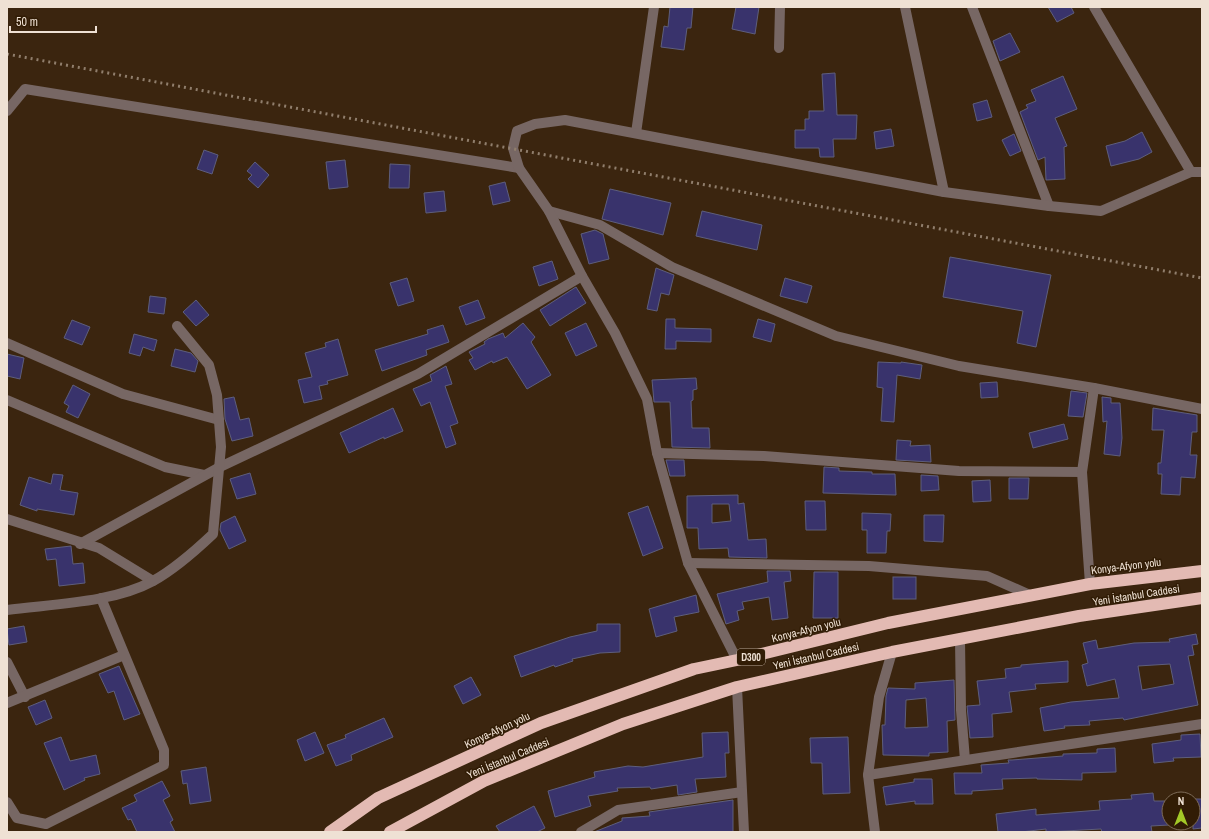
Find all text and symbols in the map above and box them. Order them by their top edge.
scale bar [10,8,96,34]
text: 50 m [16,14,38,30]
street label: Konya-Afyon yolu [1090,555,1162,577]
street label: Yeni İstanbul Caddesi [1091,581,1181,609]
street label: Konya-Afyon yolu [770,615,842,645]
street label: Yeni İstanbul Caddesi [772,639,860,673]
road number: D300 [737,649,765,665]
street label: Konya-Afyon yolu [462,709,532,751]
street label: Yeni İstanbul Caddesi [465,734,551,782]
north arrow [1161,791,1201,831]
text: N [1178,794,1184,808]

